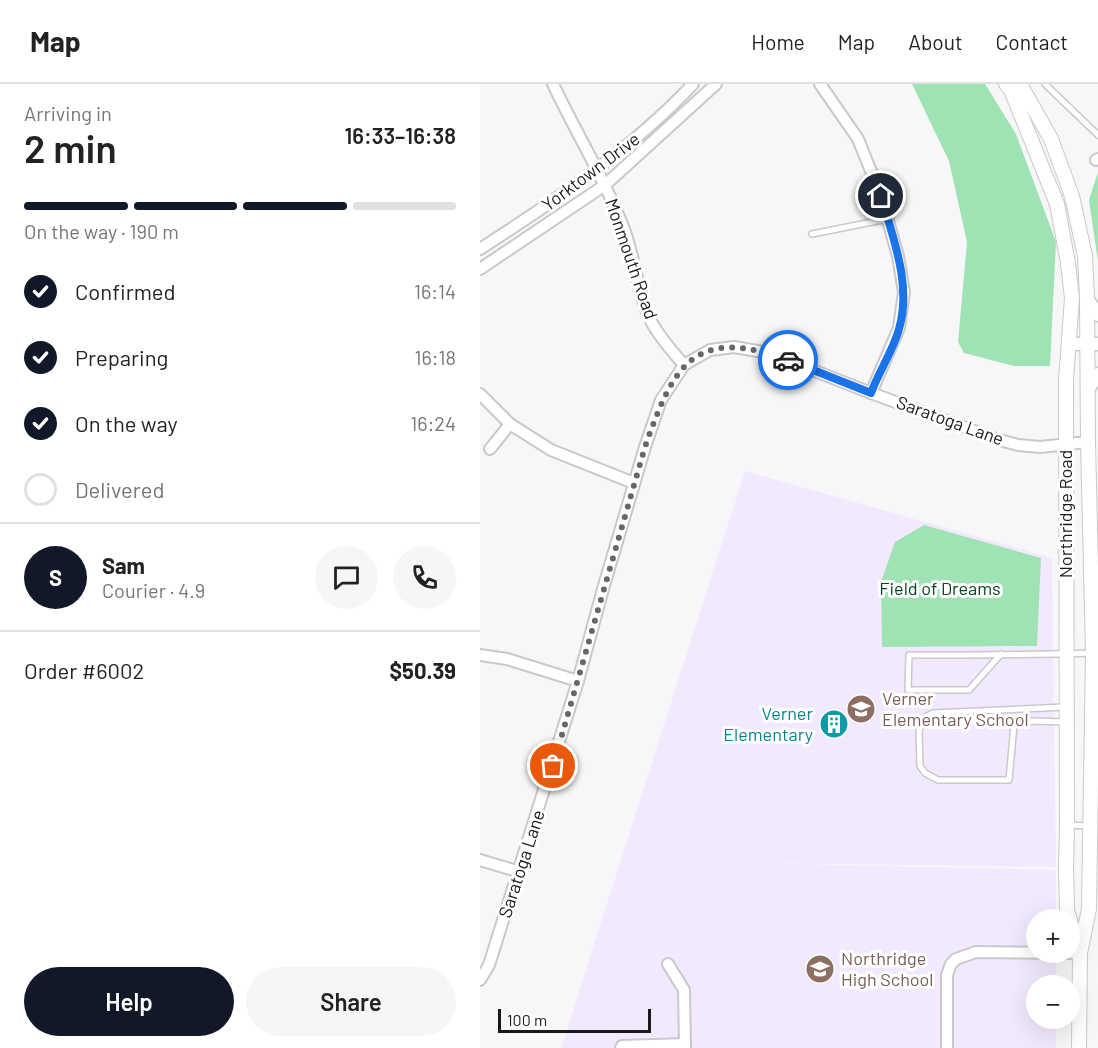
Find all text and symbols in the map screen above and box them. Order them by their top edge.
text: Map [30,24,81,58]
text: Home [751,29,805,54]
text: Map [838,29,875,54]
text: About [908,29,963,54]
text: Contact [996,29,1068,54]
text: Arriving in [24,101,112,125]
text: 16:33–16:38 [345,122,456,148]
text: 2 min [24,124,117,171]
street label: Yorktown Drive [537,127,644,215]
pin [855,170,906,221]
icon: home [864,179,897,212]
street label: Monmouth Road [601,195,663,322]
text: On the way · 190 m [24,219,179,243]
icon: check [24,275,57,308]
text: Confirmed [75,278,175,304]
text: 16:14 [414,279,456,303]
courier [758,330,818,390]
icon: check [24,341,57,374]
text: Preparing [75,344,168,370]
icon: car [772,344,805,377]
text: 16:18 [415,345,456,369]
street label: Saratoga Lane [894,390,1007,450]
icon: check [24,407,57,440]
text: On the way [75,410,178,436]
text: 16:24 [410,411,456,435]
street label: Northridge Road [1054,450,1076,578]
text: Delivered [75,476,164,502]
button: chat [315,546,378,609]
button: phone [393,546,456,609]
text: Sam [102,552,145,578]
text: S [49,564,62,590]
park label: Field of Dreams [879,577,1001,599]
text: Courier · 4.9 [102,578,205,602]
text: Order #6002 [24,657,144,683]
text: $50.39 [390,657,456,683]
place label: Verner Elementary School [882,687,1029,730]
school or university icon: Verner Elementary School [845,693,877,725]
place label: Verner Elementary [723,702,813,745]
building icon: Verner Elementary [818,708,850,740]
pin [527,740,578,791]
icon: bag [536,749,569,782]
street label: Saratoga Lane [493,807,549,921]
map controls [1026,909,1080,1029]
button: + [1026,909,1080,963]
place label: Northridge High School [841,947,934,990]
school or university icon: Northridge High School [804,953,836,985]
button: Help [24,967,234,1036]
button: Share [246,967,456,1036]
button: − [1026,975,1080,1029]
scale bar [498,1006,651,1034]
text: 100 m [507,1010,547,1029]

